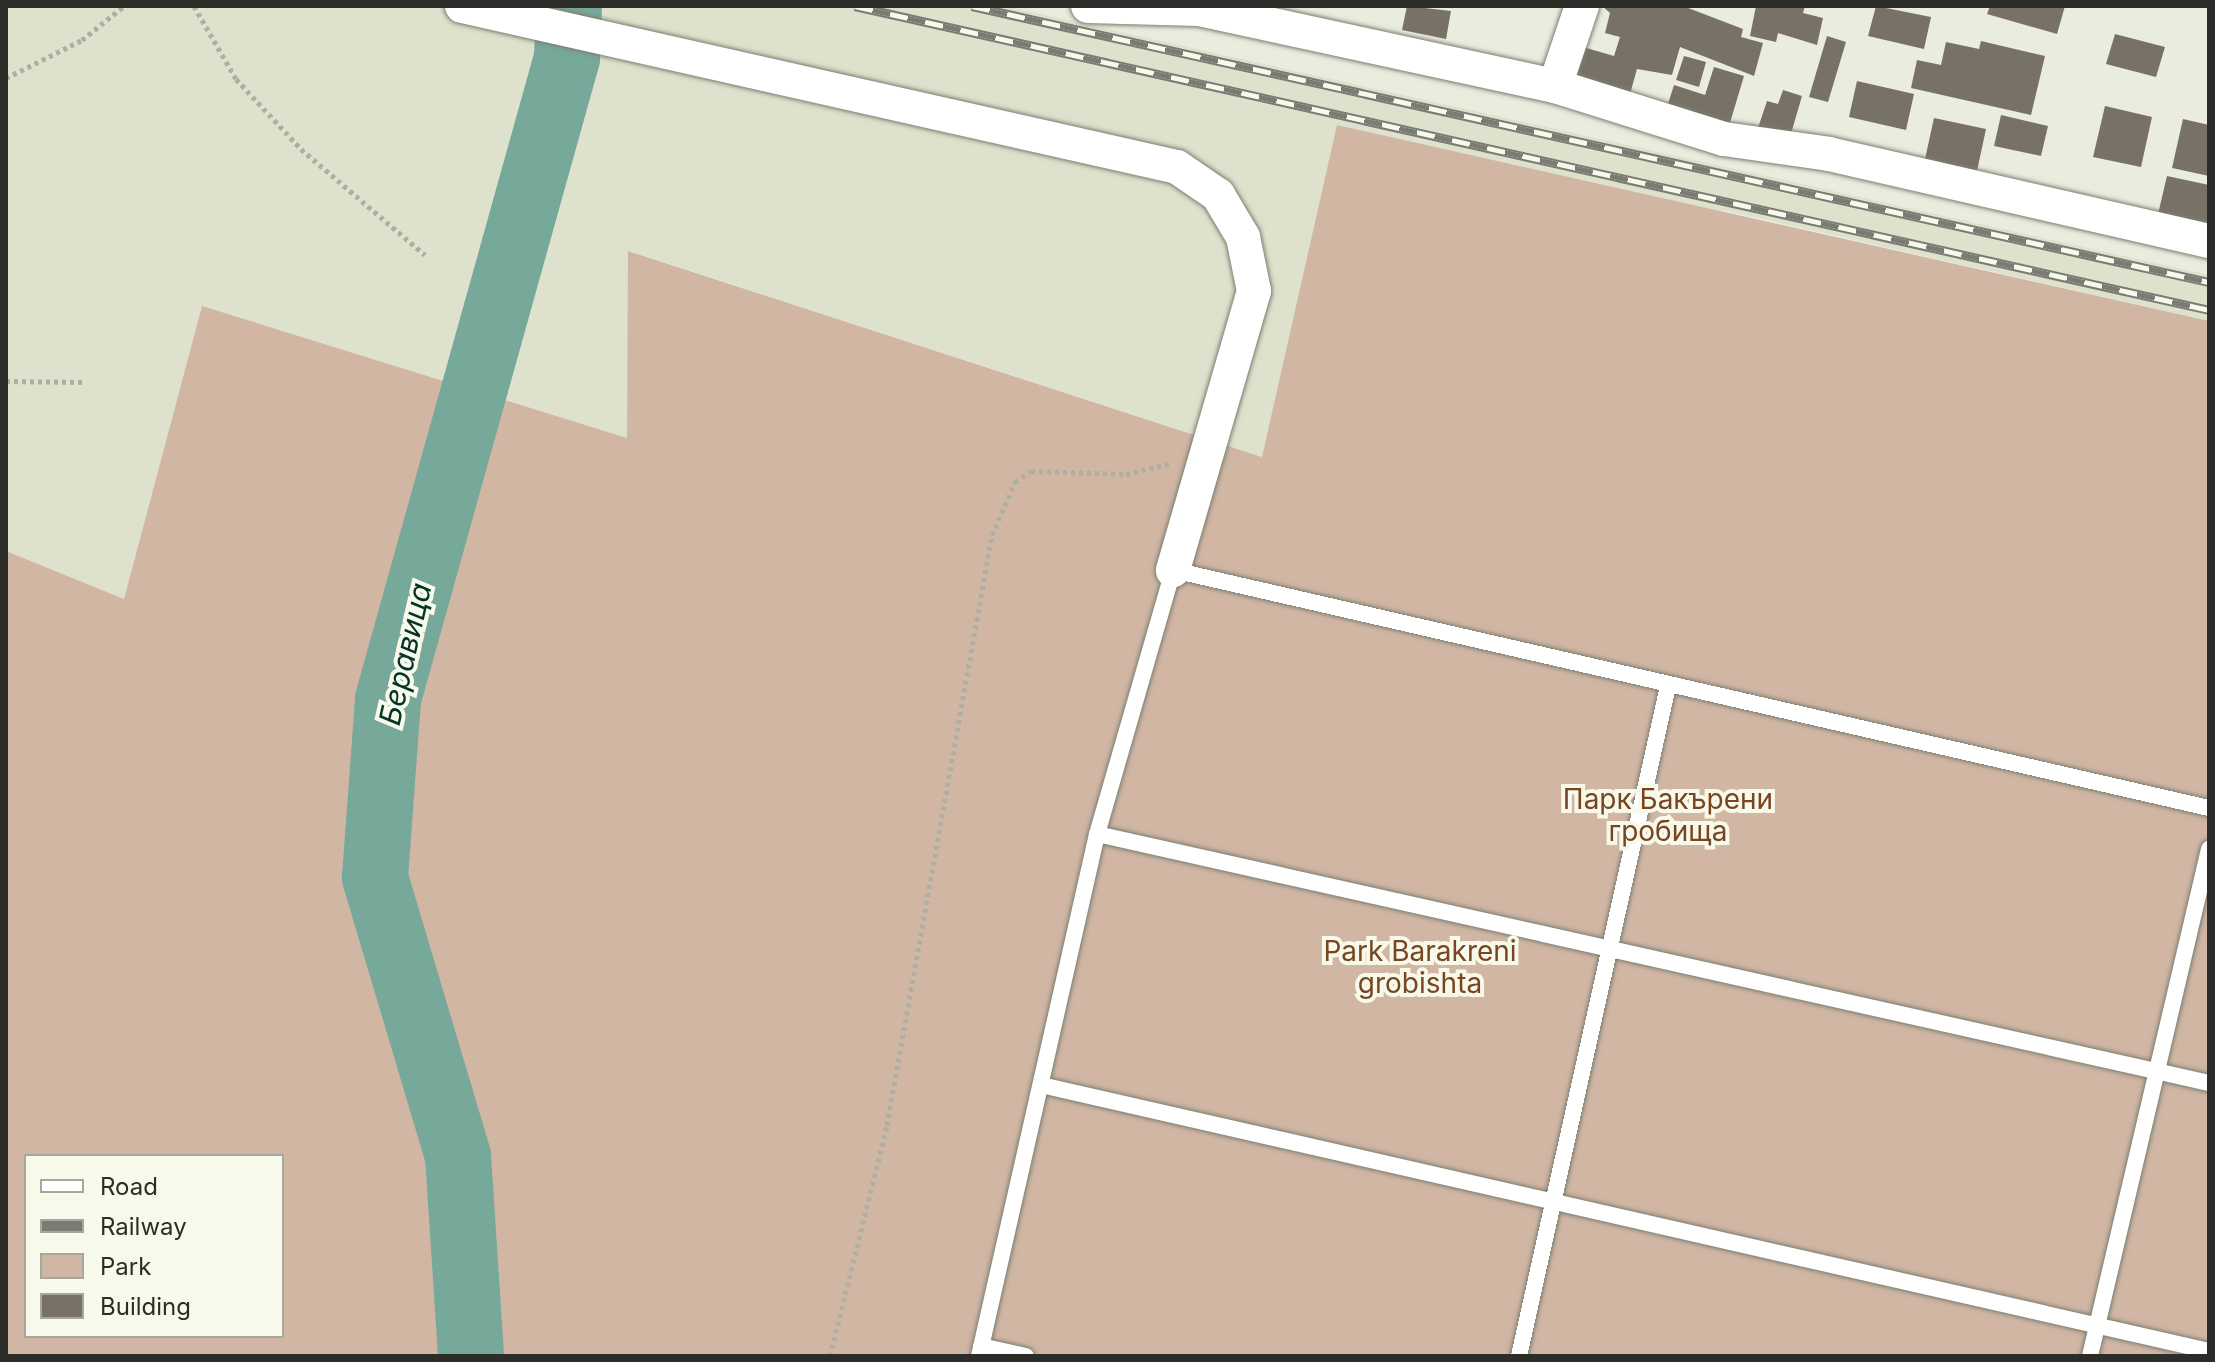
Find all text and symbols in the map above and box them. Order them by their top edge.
water label: Беравица [371,579,439,729]
park label: Парк Бакърени гробища [1563,782,1773,848]
park label: Park Barakreni grobishta [1323,934,1517,1000]
legend [24,1154,284,1338]
text: Road [100,1172,158,1201]
text: Railway [100,1212,187,1241]
text: Park [100,1252,151,1281]
text: Building [100,1292,191,1321]

